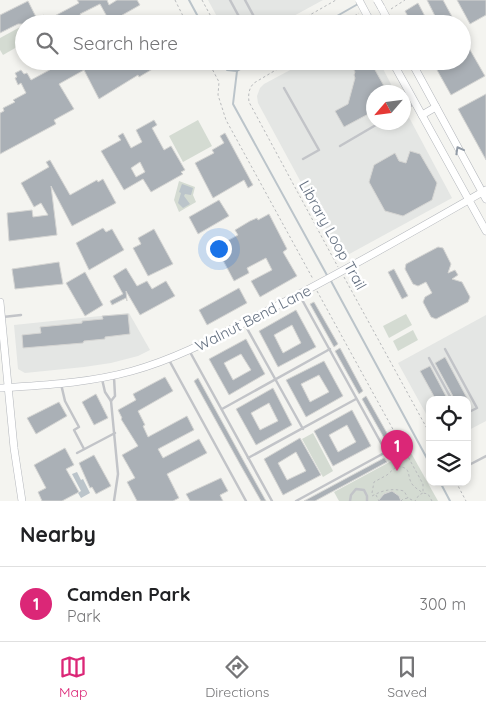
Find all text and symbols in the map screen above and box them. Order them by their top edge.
search box [15,15,471,70]
icon: search [33,29,61,57]
text: Search here [73,31,178,55]
north arrow [366,85,411,130]
one-way arrow [455,146,465,155]
street label: Library Loop Trail [295,177,371,293]
your location [206,236,232,262]
street label: Walnut Bend Lane [192,281,314,355]
map controls [426,396,471,486]
button: locate [426,396,471,441]
pin: 1 [381,430,413,471]
button: layers [426,441,471,486]
text: Nearby [20,521,96,547]
text: Camden Park [67,582,191,606]
text: 1 [33,594,39,614]
text: 300 m [420,594,466,614]
text: Park [67,606,101,626]
tab: Map [59,653,87,701]
tab: Directions [205,653,269,701]
tab: Saved [387,653,427,701]

